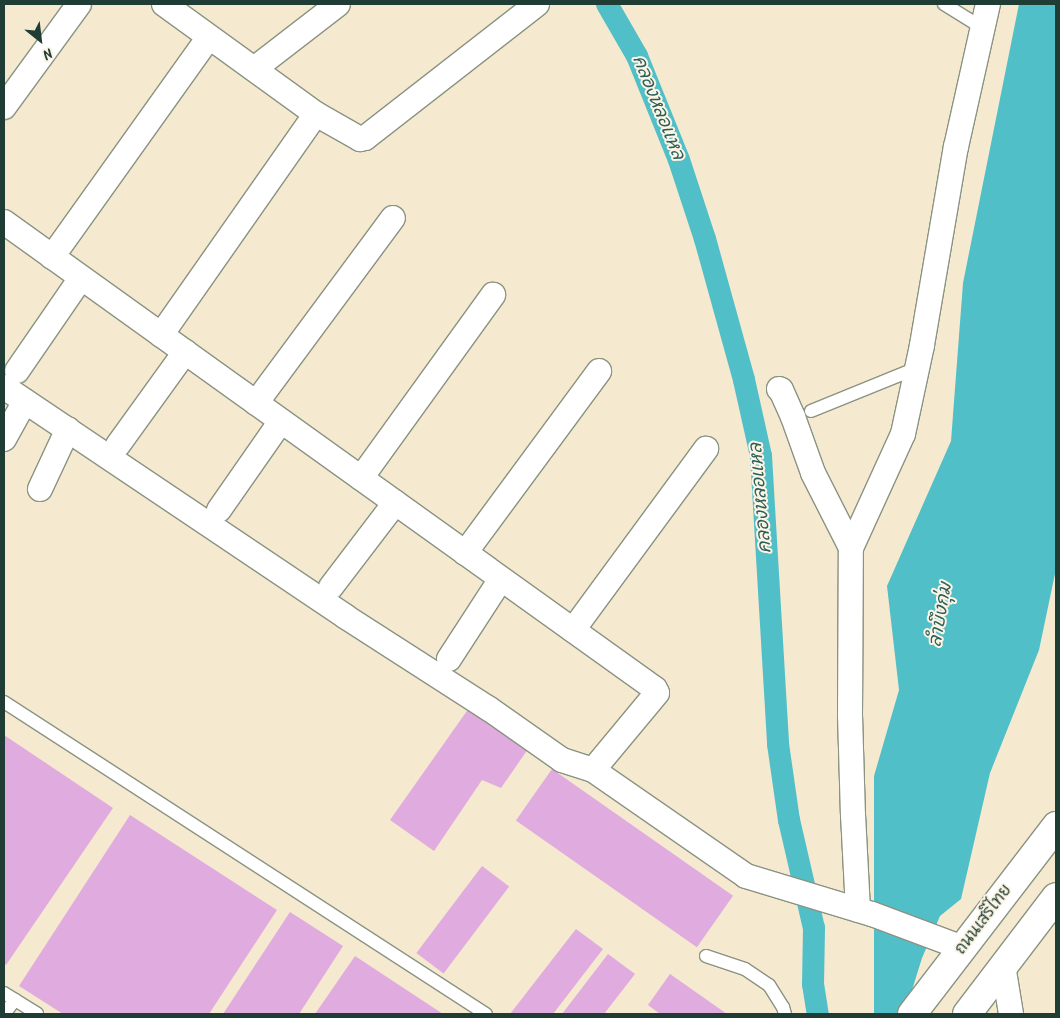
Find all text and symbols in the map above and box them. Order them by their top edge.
north arrow [15,15,65,65]
text: N [38,41,56,65]
water label: คลองหลอแหล [626,53,688,163]
water label: คลองหลอแหล [746,442,778,554]
water label: ลำบึงกุ่ม [926,581,958,649]
street label: ถนนเสรีไทย [952,881,1016,959]

